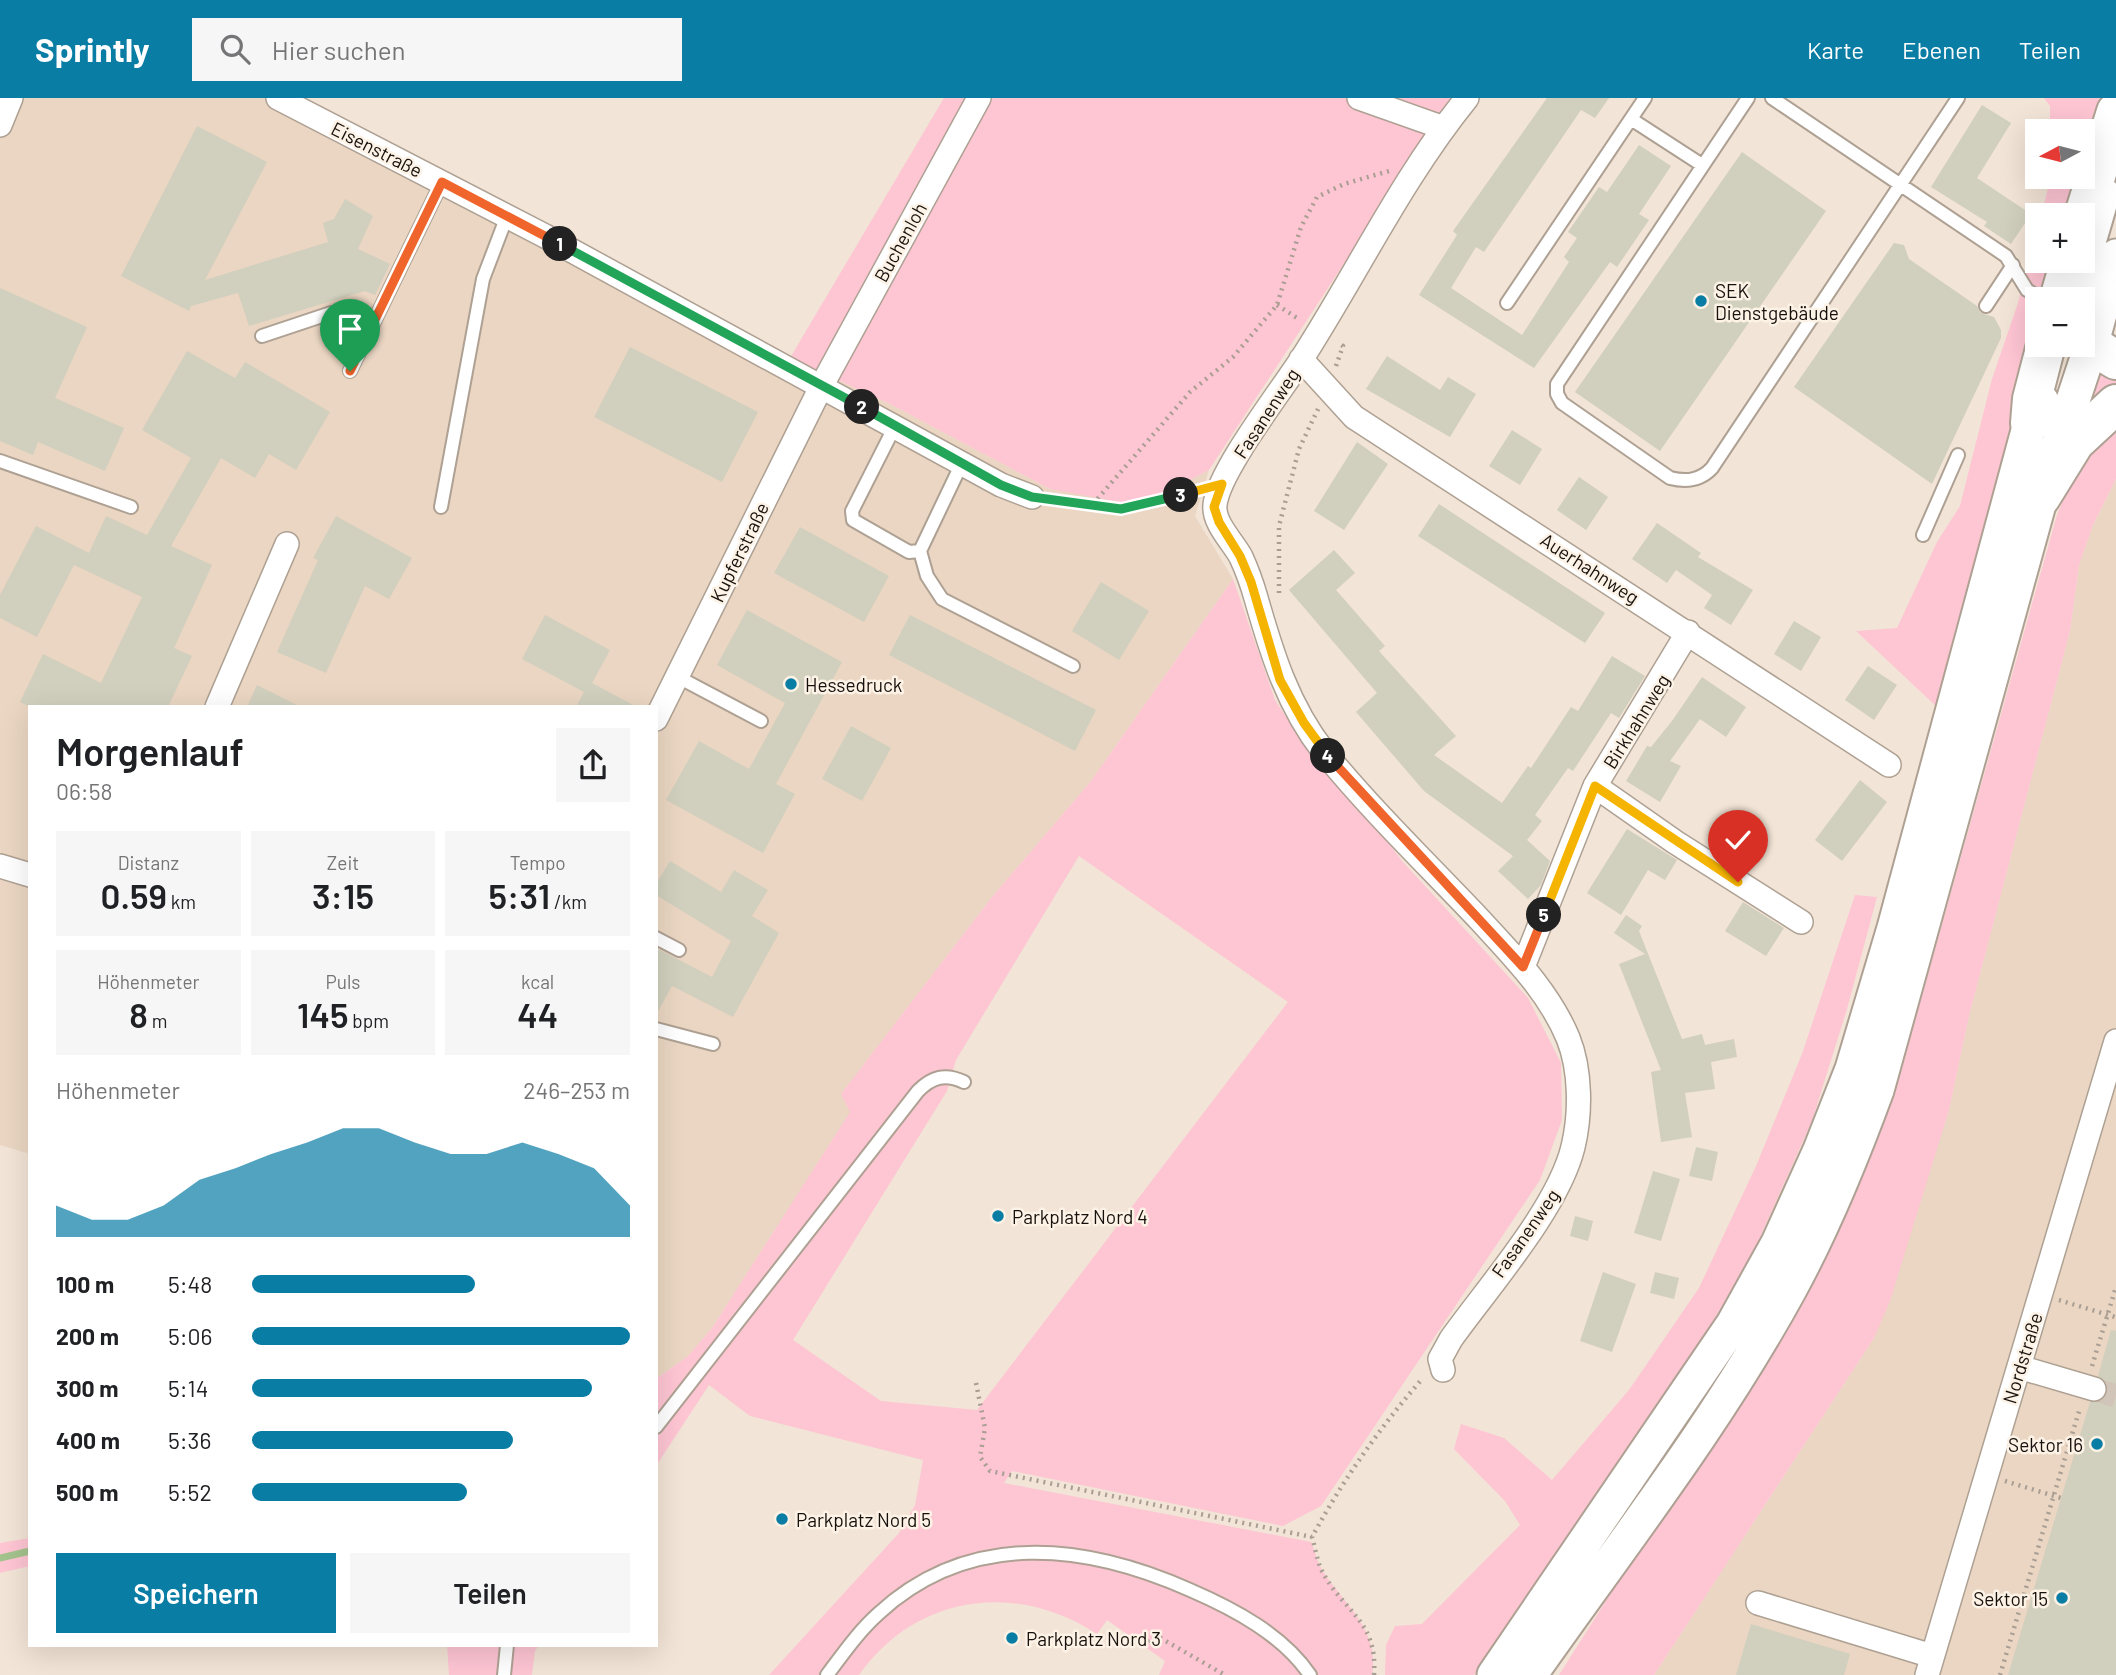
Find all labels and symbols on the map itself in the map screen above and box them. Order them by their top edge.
street label: Eisenstraße [328,116,426,182]
north arrow [2025,119,2095,189]
street label: Buchenloh [869,198,931,286]
pin: 1 [542,226,578,262]
place label: SEK Dienstgebäude [1715,279,1839,324]
marker: SEK Dienstgebäude [1693,293,1709,309]
pin [320,299,380,371]
street label: Fasanenweg [1228,364,1304,462]
pin: 2 [844,390,880,424]
pin: 3 [1164,478,1198,512]
street label: Kupferstraße [705,498,773,606]
street label: Auerhahnweg [1536,528,1644,608]
street label: Birkhahnweg [1598,669,1674,773]
place label: Hessedruck [805,673,902,696]
marker: Hessedruck [783,676,799,692]
pin: 4 [1310,738,1346,774]
pin [1708,810,1768,882]
pin: 5 [1526,898,1562,932]
street label: Fasanenweg [1486,1184,1564,1282]
place label: Parkplatz Nord 4 [1012,1205,1148,1228]
marker: Parkplatz Nord 4 [990,1208,1006,1224]
street label: Nordstraße [1997,1310,2047,1406]
place label: Sektor 16 [2008,1433,2083,1456]
marker: Sektor 16 [2089,1436,2105,1452]
place label: Parkplatz Nord 5 [796,1508,931,1531]
marker: Parkplatz Nord 5 [774,1511,790,1527]
place label: Sektor 15 [1973,1587,2048,1610]
marker: Sektor 15 [2054,1590,2070,1606]
place label: Parkplatz Nord 3 [1026,1627,1161,1650]
marker: Parkplatz Nord 3 [1004,1630,1020,1646]

